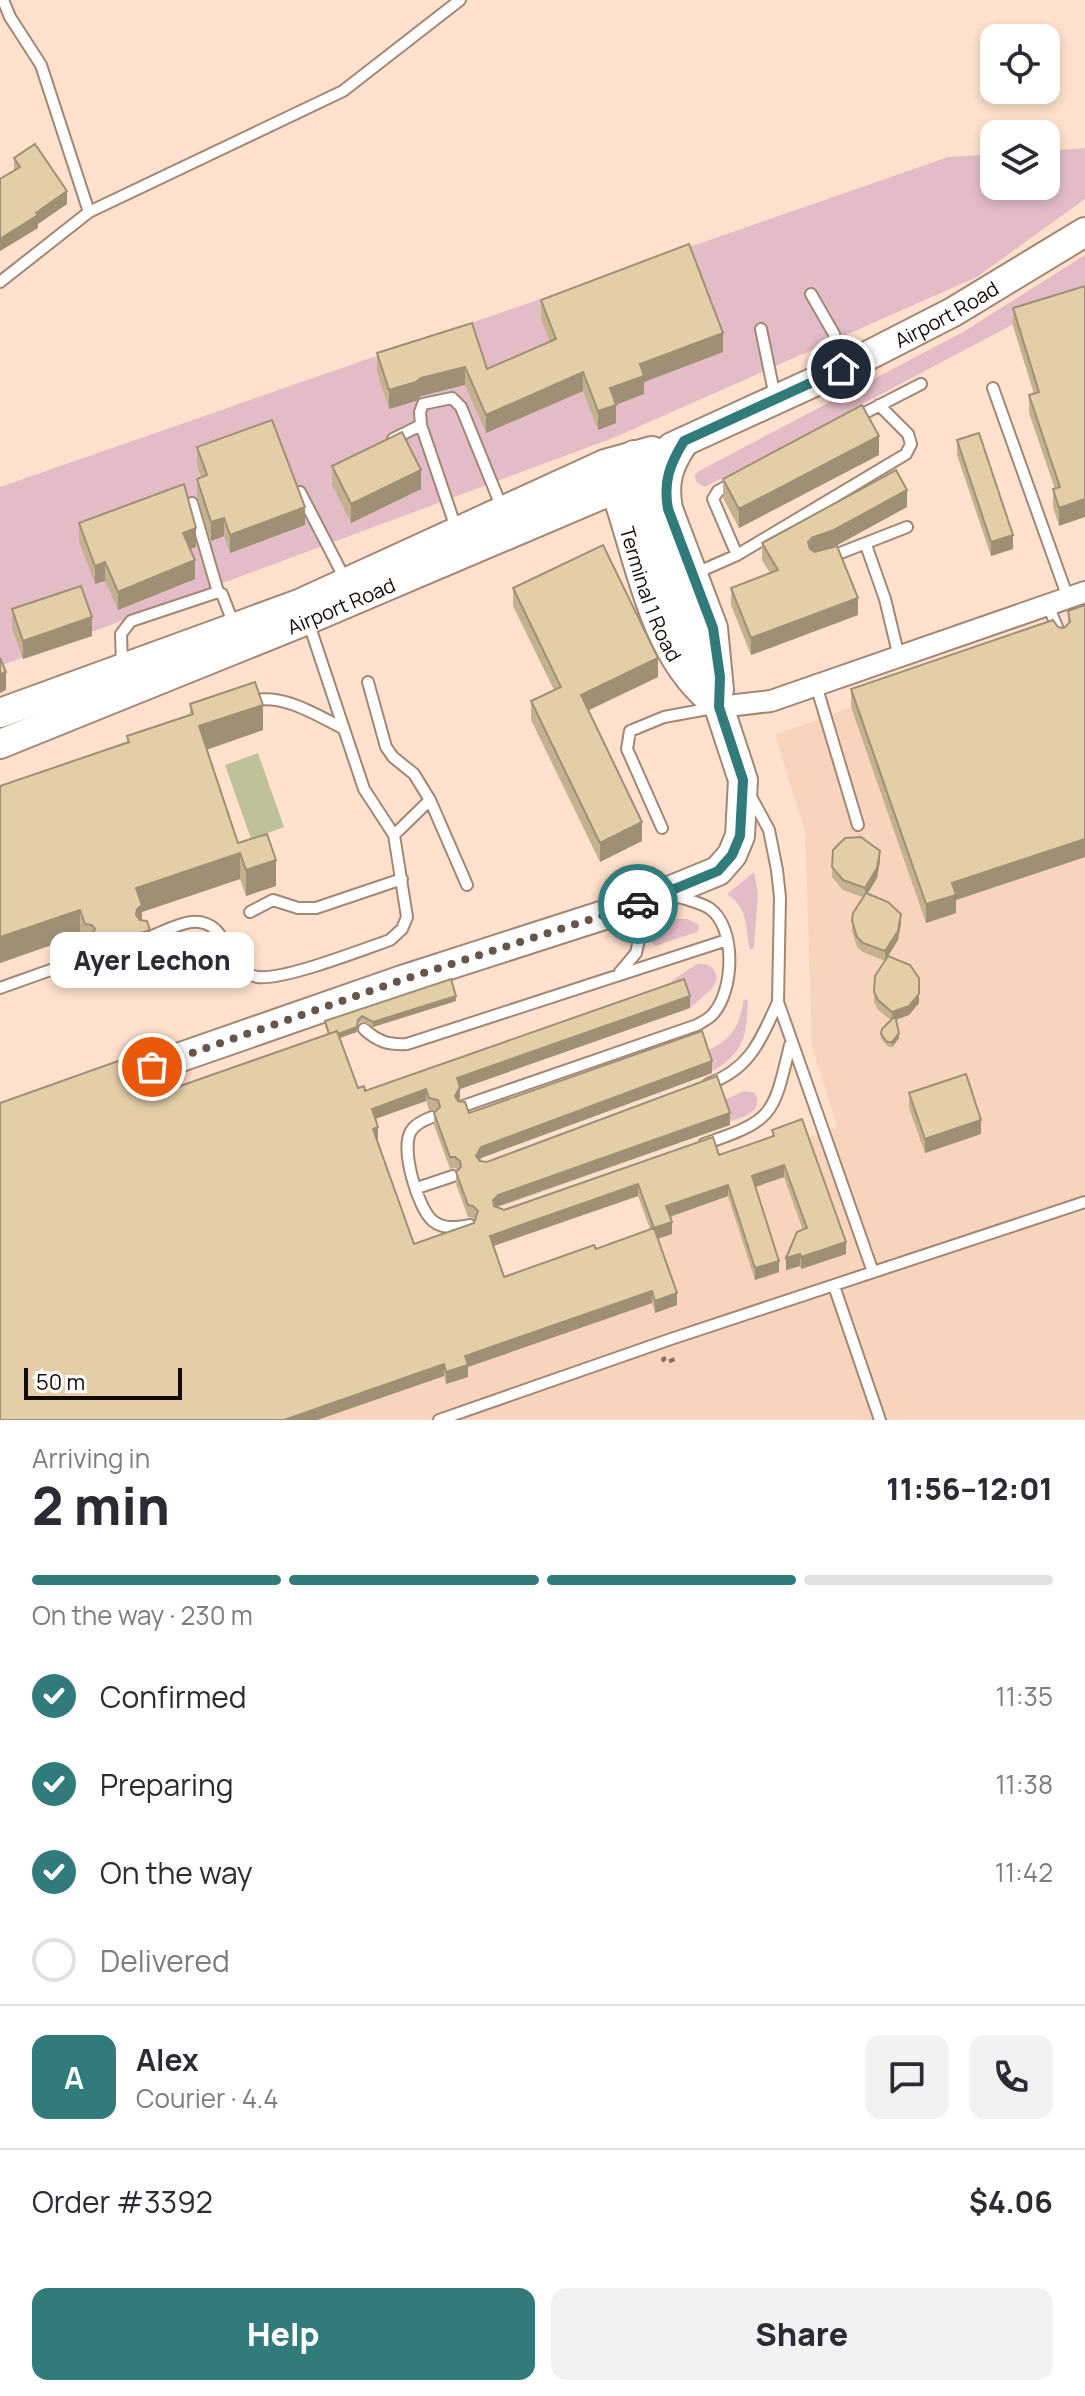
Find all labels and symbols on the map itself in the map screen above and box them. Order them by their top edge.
street label: Airport Road [890,274,1003,353]
pin [807,335,875,403]
street label: Terminal 1 Road [614,523,688,666]
street label: Airport Road [283,571,399,640]
courier [598,864,678,944]
callout: Ayer Lechon [50,931,254,987]
pin [118,1033,186,1101]
scale bar [24,1364,182,1400]

